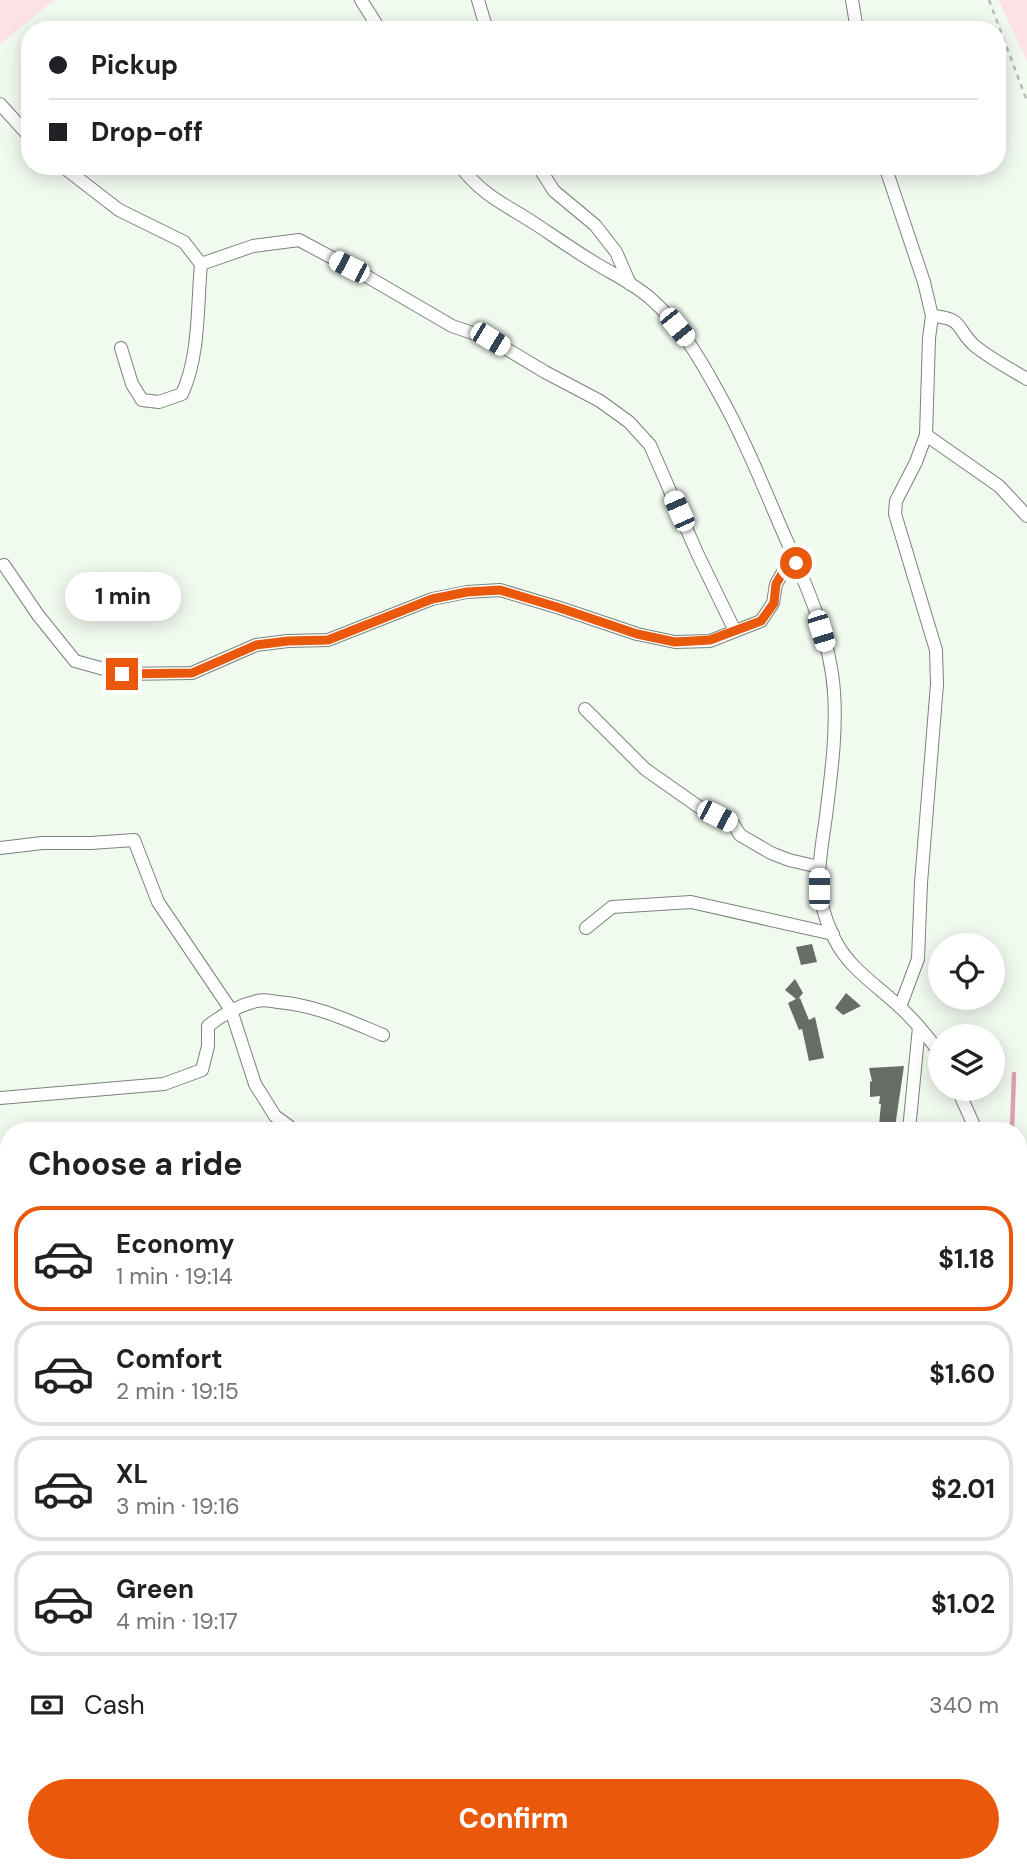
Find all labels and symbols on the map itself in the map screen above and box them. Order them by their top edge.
car [326,248,373,286]
car [656,304,699,350]
car [467,319,514,359]
car [661,488,698,534]
route start [780,547,812,579]
callout: 1 min [64,572,180,622]
car [805,608,838,654]
route end [106,658,138,690]
car [694,797,741,835]
car [809,868,830,910]

